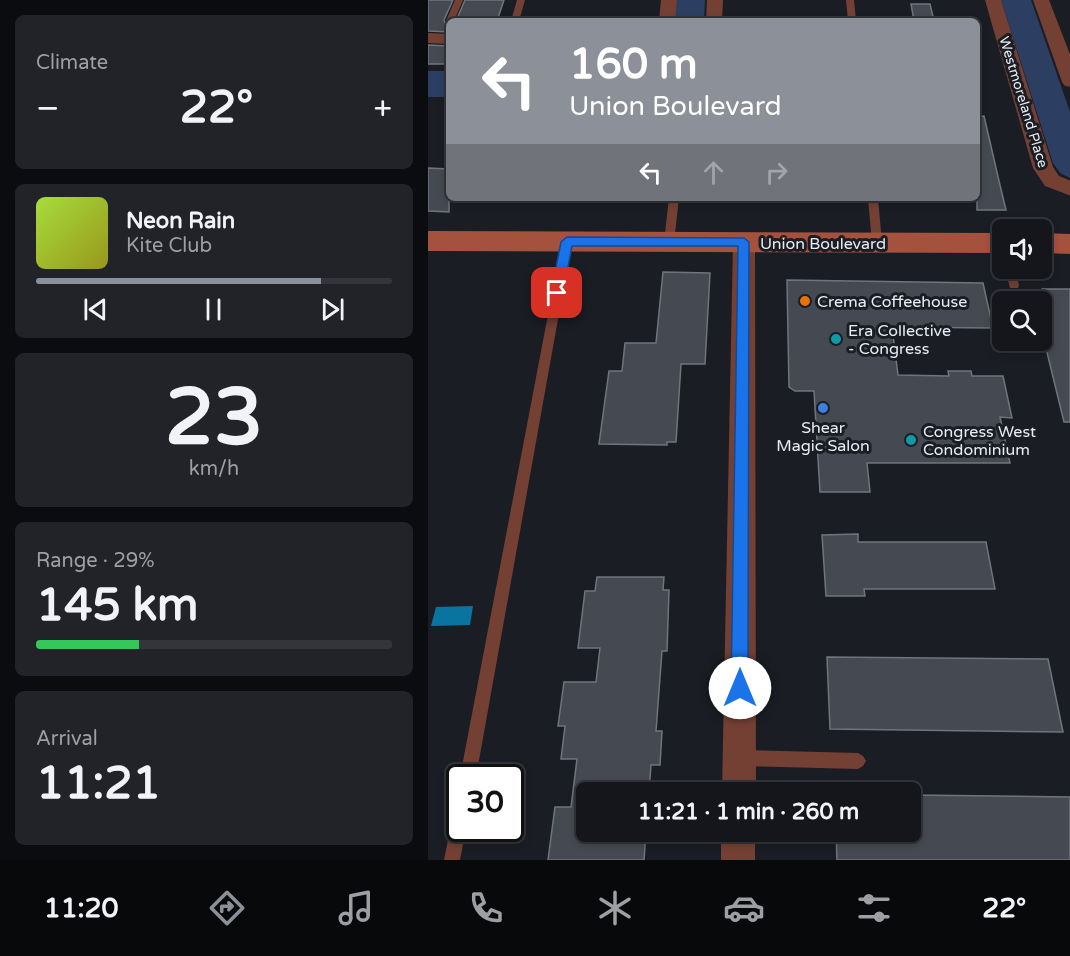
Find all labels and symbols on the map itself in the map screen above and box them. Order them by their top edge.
street label: Westmoreland Place [995,35,1052,170]
street label: Union Boulevard [760,234,886,254]
pin [531,267,582,318]
place label: Crema Coffeehouse [817,292,967,312]
marker: Crema Coffeehouse [798,294,812,308]
place label: Era Collective - Congress [848,321,951,359]
marker: Era Collective - Congress [829,332,843,346]
marker: Shear Magic Salon [816,401,830,415]
place label: Shear Magic Salon [776,418,870,456]
place label: Congress West Condominium [923,422,1036,460]
marker: Congress West Condominium [904,433,918,447]
position arrow [708,656,772,720]
speed limit sign: 30 [446,764,524,842]

